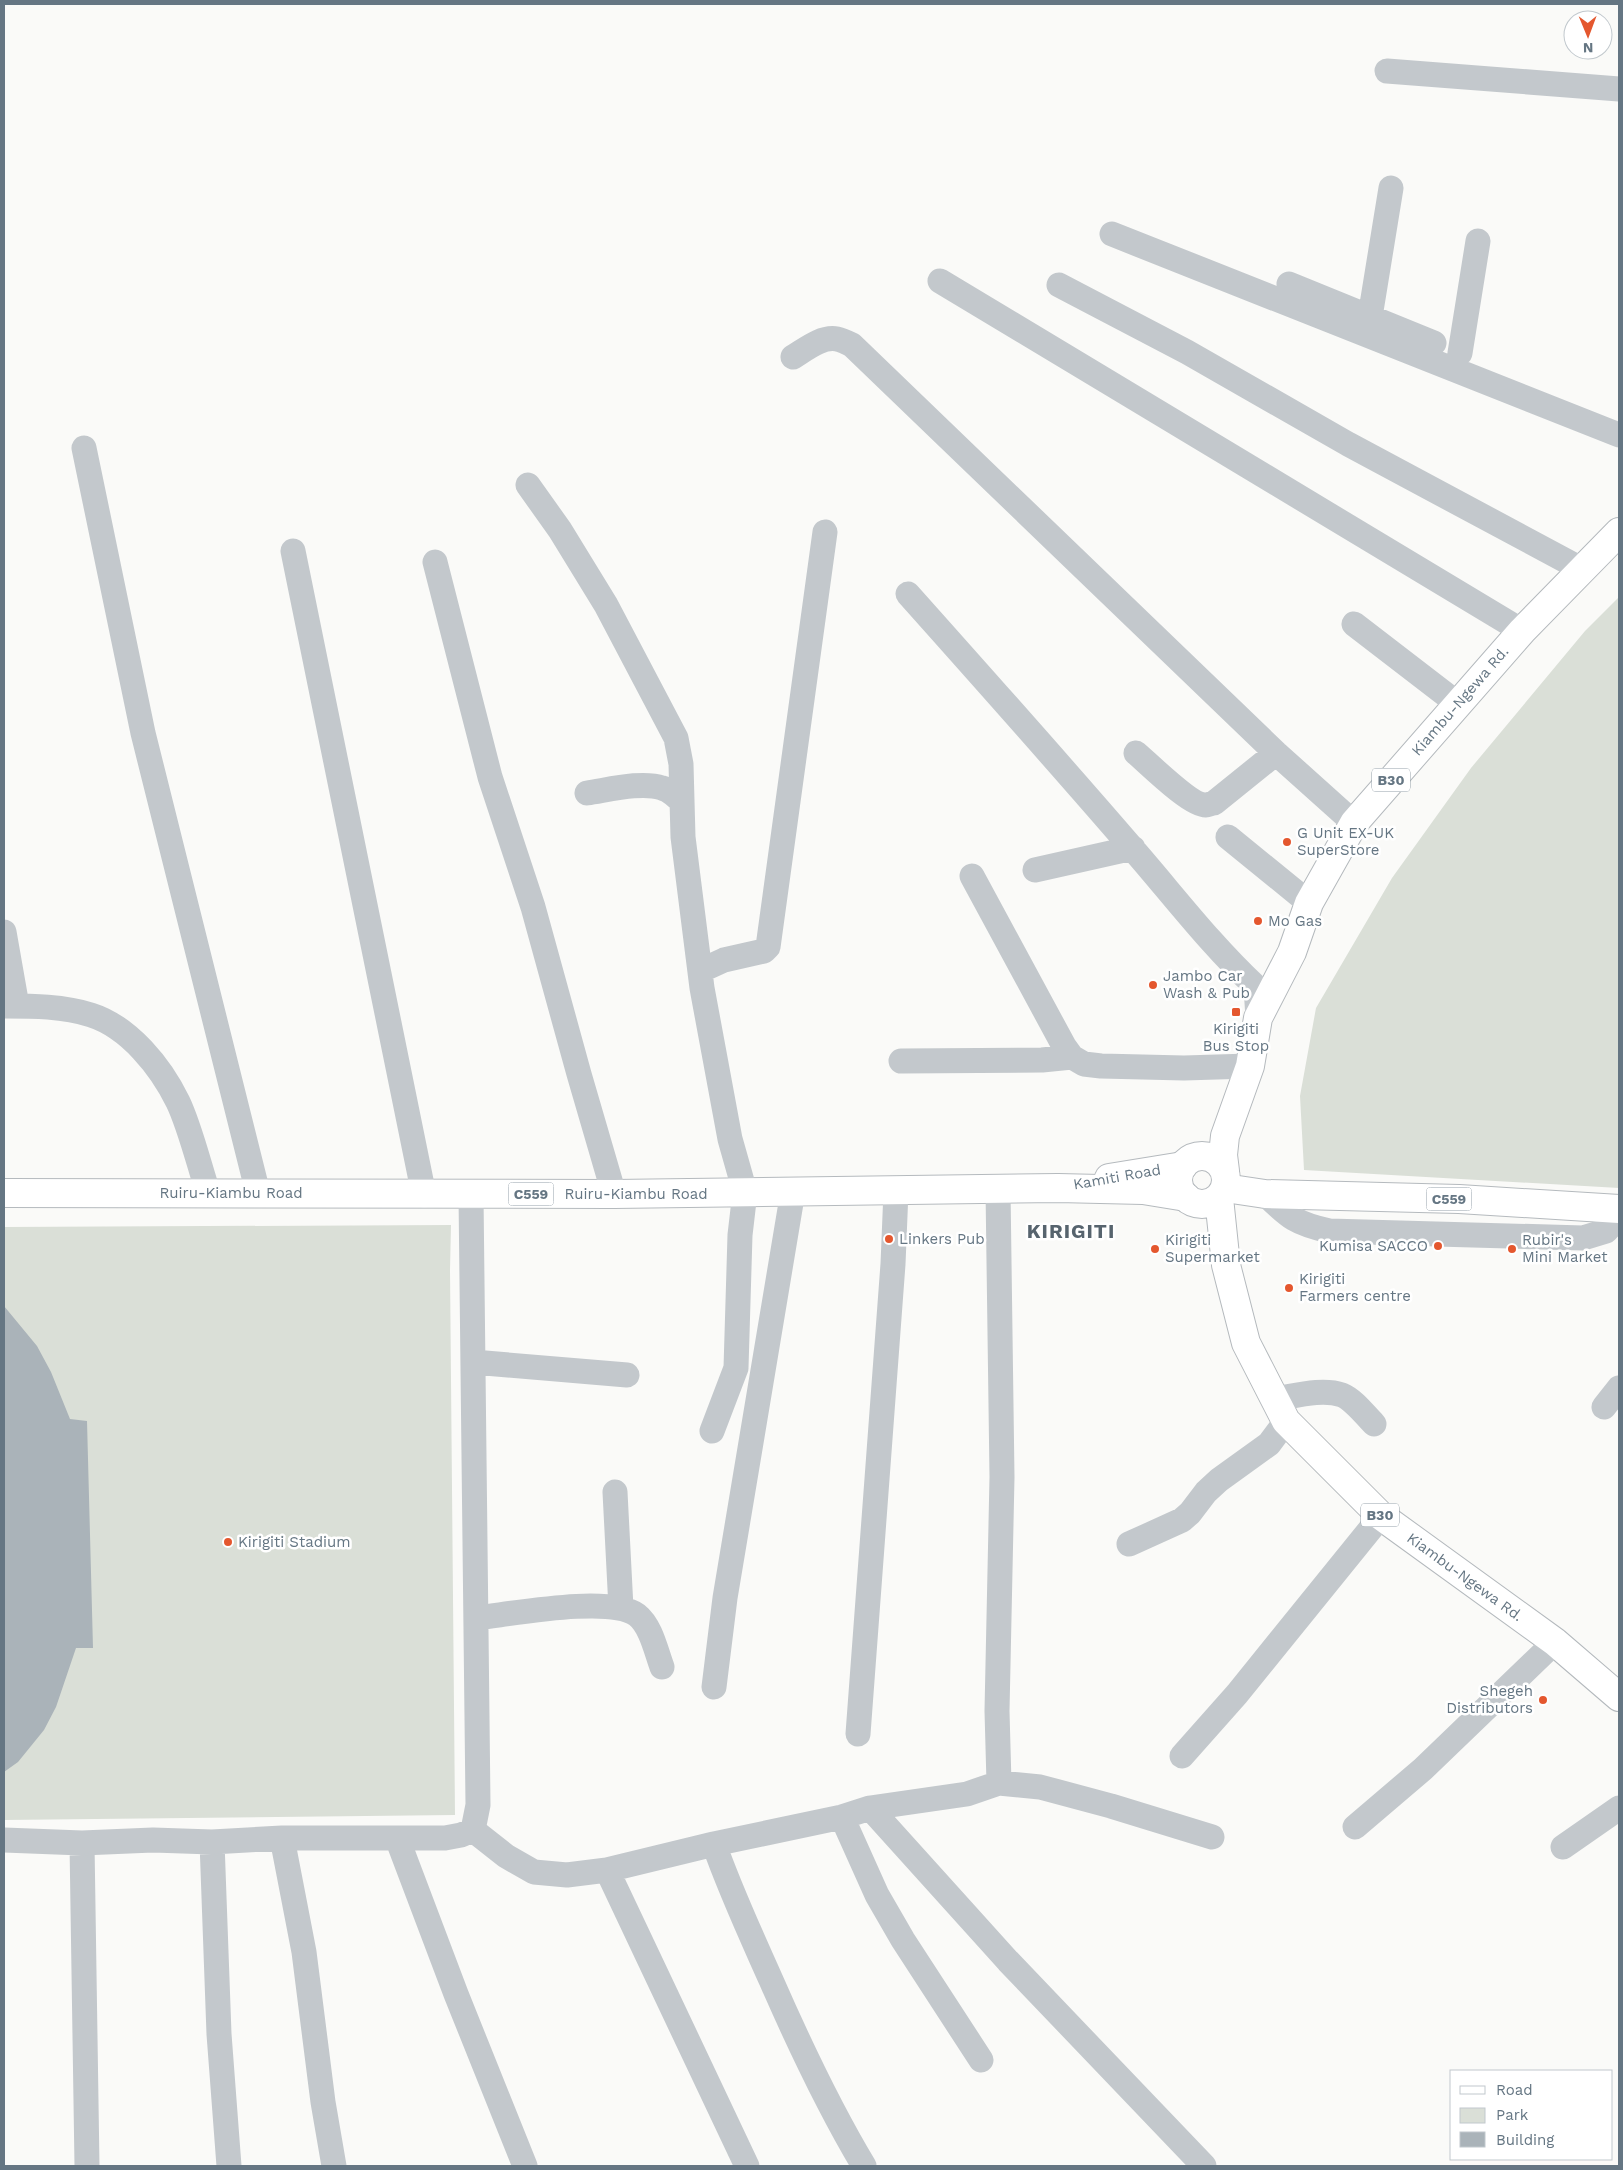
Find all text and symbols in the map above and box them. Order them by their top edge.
north arrow [1563,10,1613,60]
text: N [1583,40,1594,56]
street label: Kiambu-Ngewa Rd. [1408,643,1512,759]
road number: B30 [1372,768,1410,792]
place label: G Unit EX-UK SuperStore [1297,824,1394,859]
marker: G Unit EX-UK SuperStore [1281,836,1293,848]
place label: Mo Gas [1268,912,1322,930]
marker: Mo Gas [1252,915,1264,927]
place label: Jambo Car Wash & Pub [1163,967,1250,1002]
marker: Jambo Car Wash & Pub [1147,979,1159,991]
marker: Kirigiti Bus Stop [1230,1006,1242,1018]
place label: Kirigiti Bus Stop [1203,1020,1269,1055]
street label: Kamiti Road [1072,1160,1162,1194]
road number: C559 [508,1182,554,1206]
street label: Ruiru-Kiambu Road [159,1184,303,1202]
street label: Ruiru-Kiambu Road [564,1185,708,1203]
road number: C559 [1426,1188,1472,1210]
district label: KIRIGITI [1027,1219,1115,1243]
place label: Linkers Pub [899,1230,985,1248]
place label: Kirigiti Supermarket [1165,1231,1261,1266]
place label: Rubir's Mini Market [1522,1231,1608,1266]
marker: Linkers Pub [883,1233,895,1245]
place label: Kumisa SACCO [1319,1237,1428,1255]
marker: Kumisa SACCO [1432,1240,1444,1252]
marker: Kirigiti Supermarket [1149,1243,1161,1255]
marker: Rubir's Mini Market [1506,1243,1518,1255]
place label: Kirigiti Farmers centre [1299,1270,1411,1305]
marker: Kirigiti Farmers centre [1283,1282,1295,1294]
road number: B30 [1361,1504,1399,1526]
street label: Kiambu-Ngewa Rd. [1403,1529,1527,1625]
place label: Kirigiti Stadium [238,1533,351,1551]
marker: Kirigiti Stadium [222,1536,234,1548]
place label: Shegeh Distributors [1446,1682,1533,1717]
marker: Shegeh Distributors [1537,1694,1549,1706]
legend [1450,2070,1613,2160]
text: Road [1496,2081,1533,2099]
text: Park [1496,2106,1529,2124]
text: Building [1496,2131,1554,2149]

